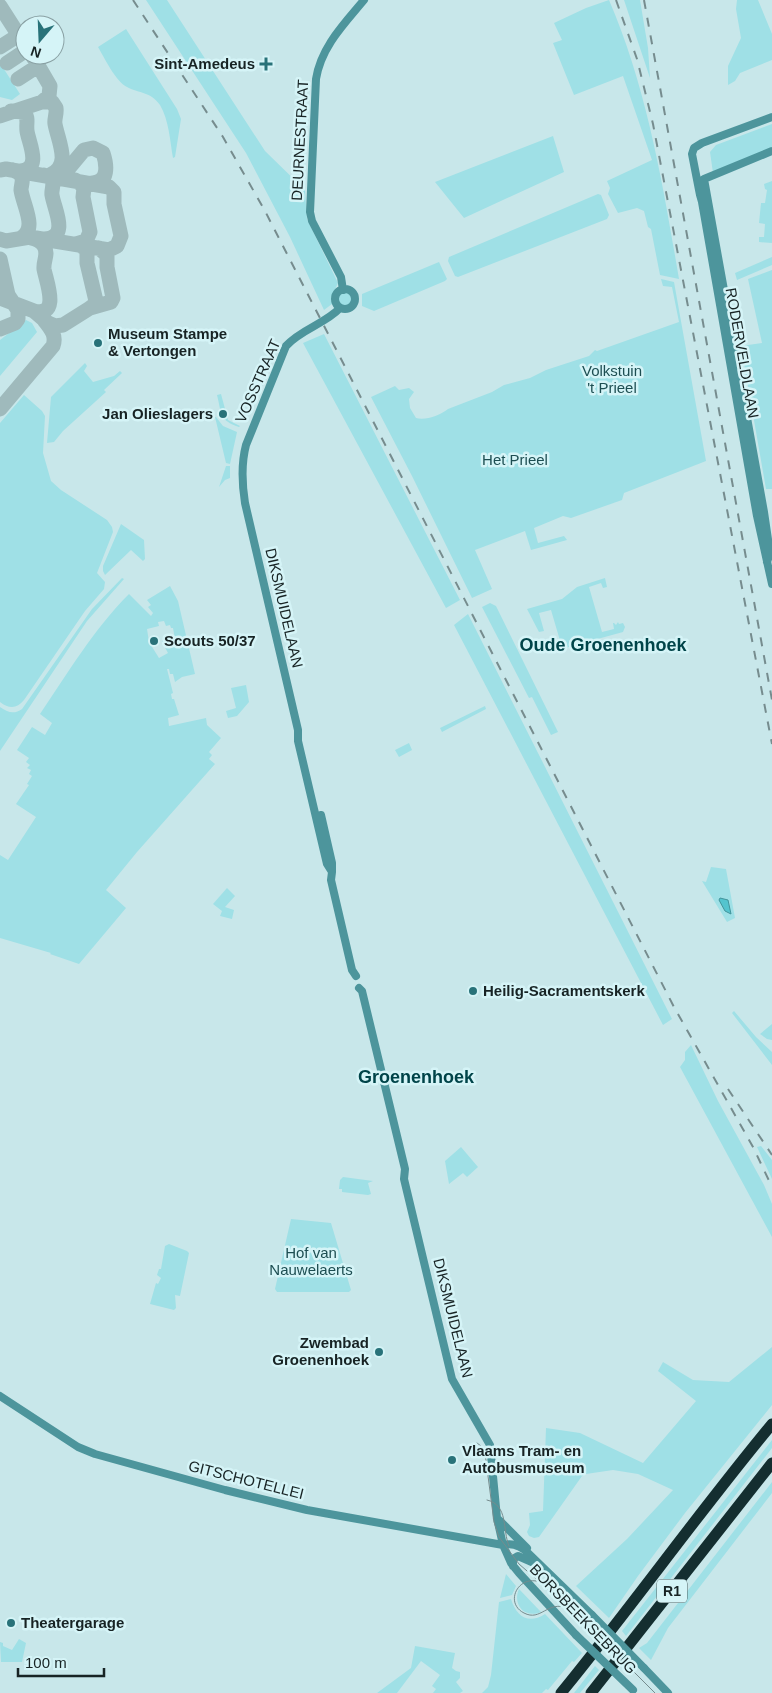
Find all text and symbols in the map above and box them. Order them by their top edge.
north arrow [15,15,65,65]
text: N [28,43,43,62]
place label: Sint-Amedeus [154,55,255,72]
marker: Sint-Amedeus [259,57,273,71]
street label: DEURNESTRAAT [288,79,311,201]
street label: RODERVELDLAAN [723,286,762,420]
place label: Museum Stampe & Vertongen [108,325,227,359]
street label: VOSSTRAAT [232,336,284,425]
marker: Museum Stampe & Vertongen [92,337,104,349]
park label: Volkstuin 't Prieel [582,362,642,396]
place label: Jan Olieslagers [102,405,213,422]
marker: Jan Olieslagers [217,408,229,420]
park label: Het Prieel [482,451,548,468]
street label: DIKSMUIDELAAN [262,546,307,669]
place label: Scouts 50/37 [164,632,256,649]
marker: Scouts 50/37 [148,635,160,647]
district label: Oude Groenenhoek [519,635,688,655]
place label: Heilig-Sacramentskerk [483,982,645,999]
marker: Heilig-Sacramentskerk [467,985,479,997]
district label: Groenenhoek [358,1067,475,1087]
park label: Hof van Nauwelaerts [269,1244,353,1278]
street label: DIKSMUIDELAAN [430,1256,477,1379]
place label: Zwembad Groenenhoek [272,1334,370,1368]
marker: Zwembad Groenenhoek [373,1346,385,1358]
place label: Vlaams Tram- en Autobusmuseum [462,1442,585,1476]
marker: Vlaams Tram- en Autobusmuseum [446,1454,458,1466]
street label: GITSCHOTELLEI [187,1457,306,1502]
street label: BORSBEEKSEBRUG [527,1560,640,1677]
road number: R1 [657,1580,687,1602]
place label: Theatergarage [21,1614,124,1631]
marker: Theatergarage [5,1617,17,1629]
scale bar [18,1646,104,1678]
text: 100 m [25,1654,67,1671]

